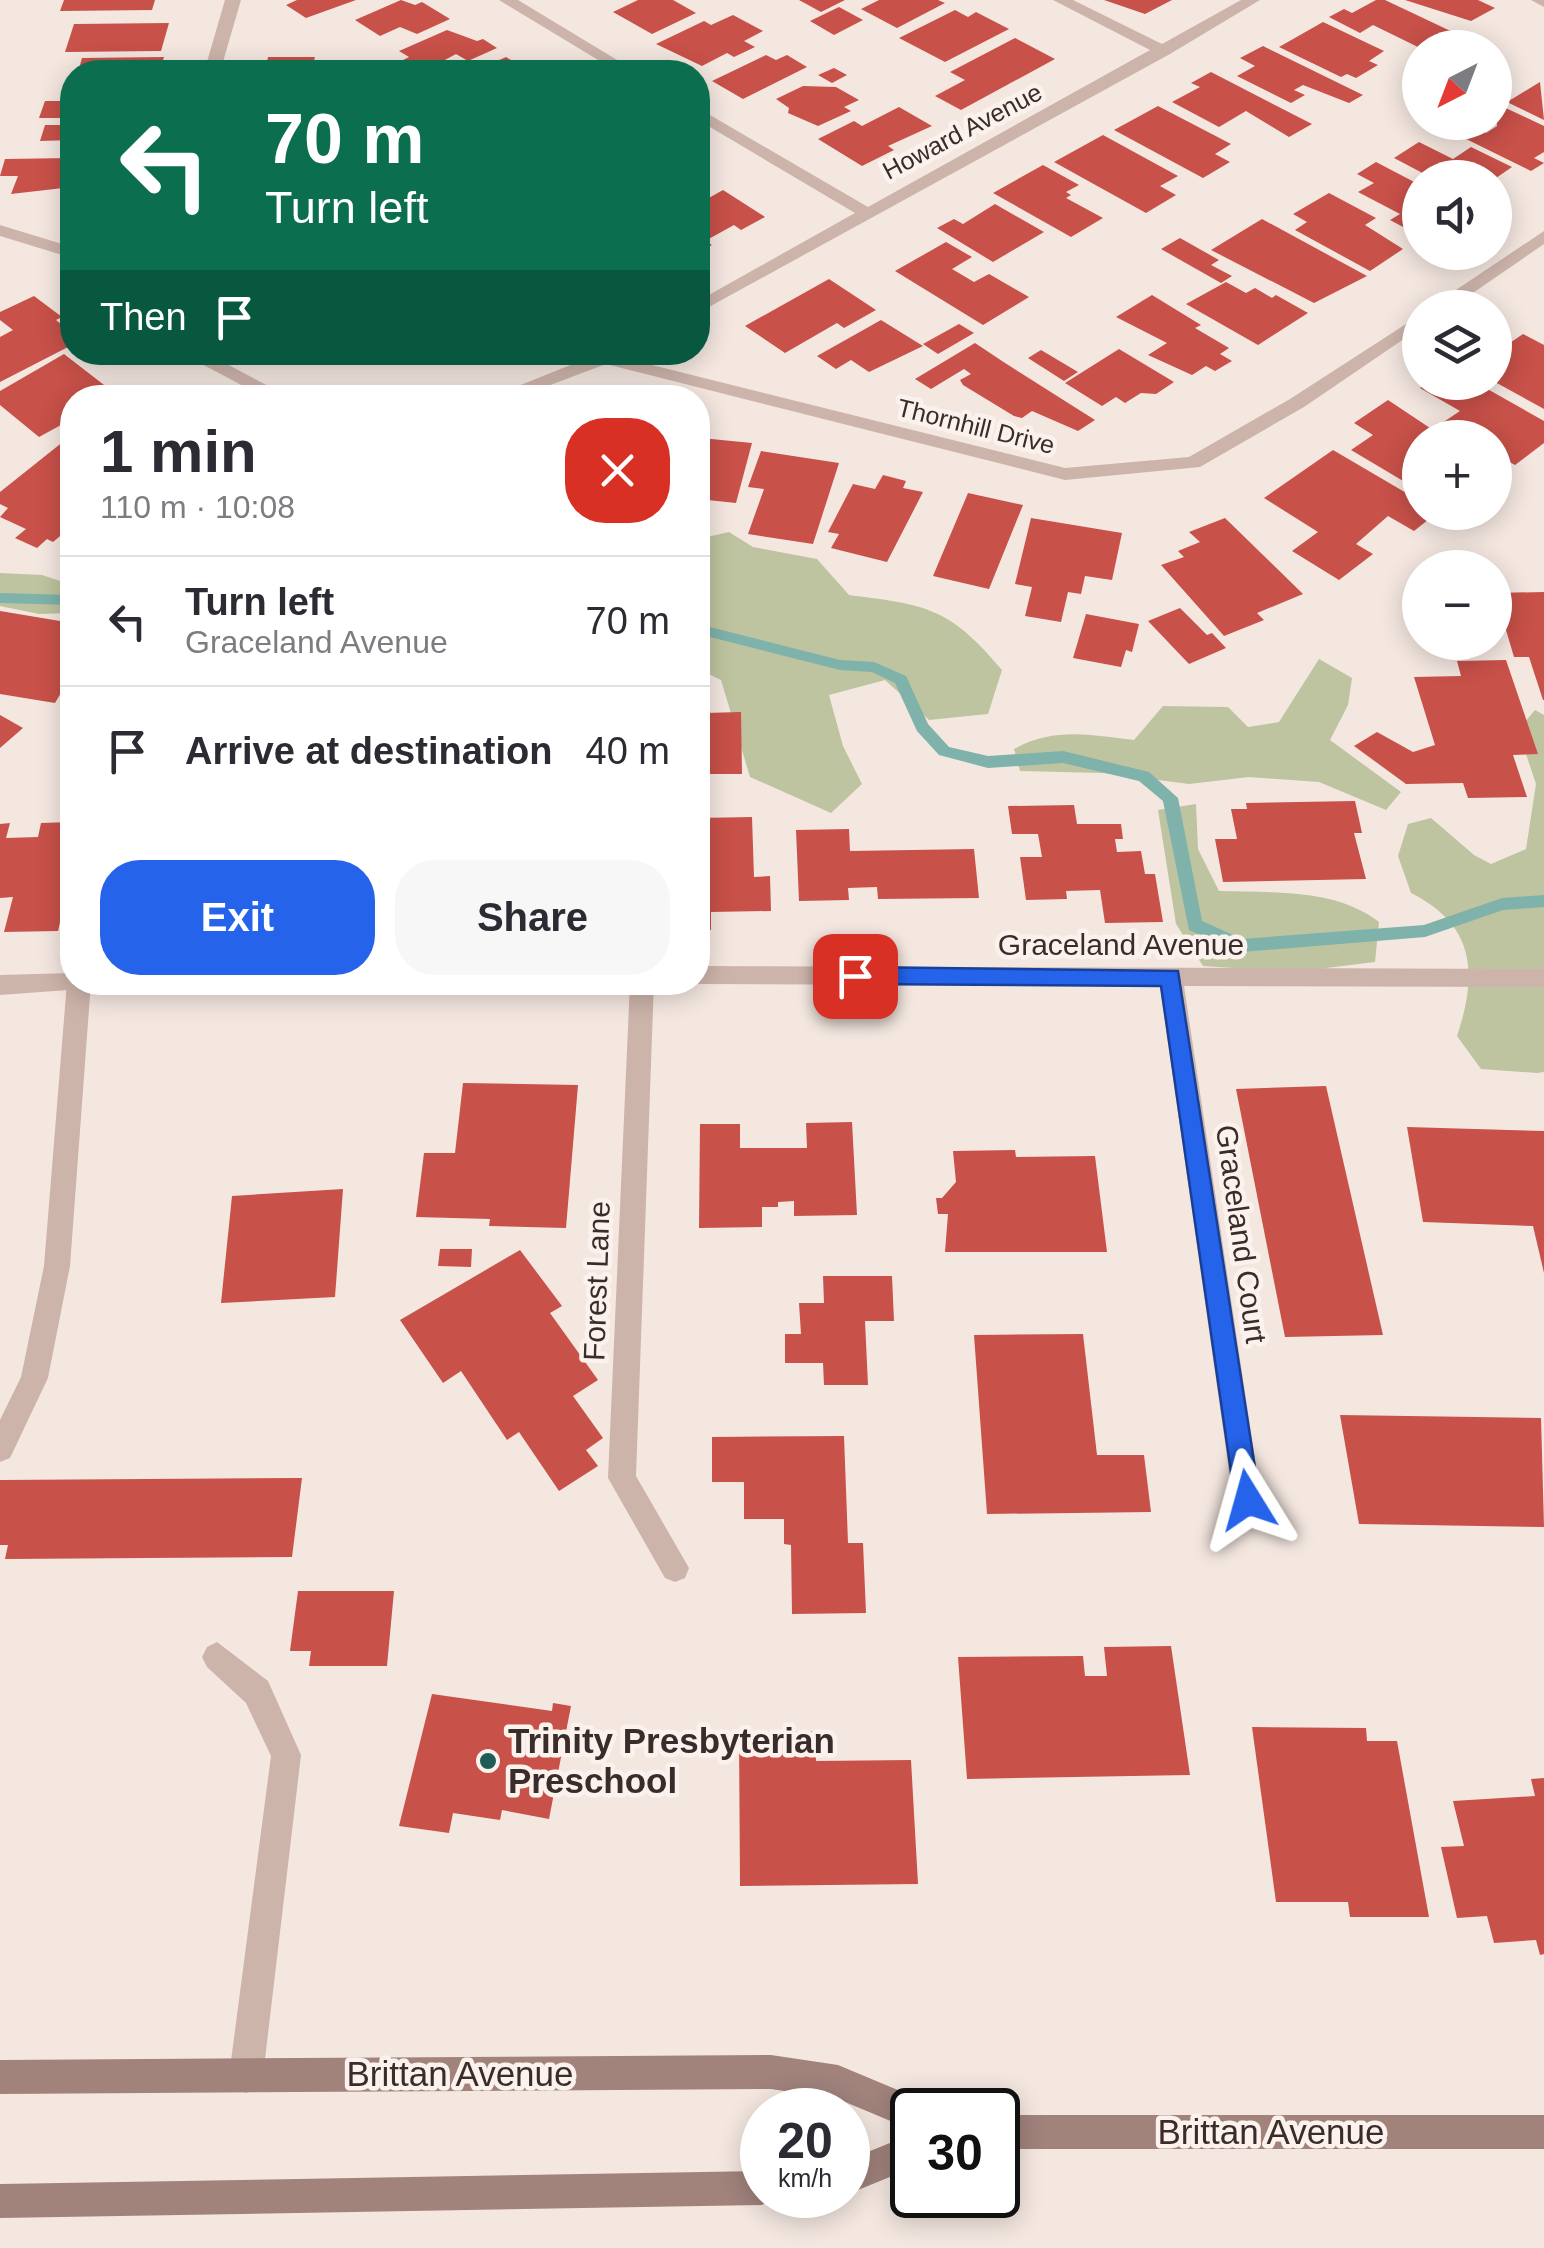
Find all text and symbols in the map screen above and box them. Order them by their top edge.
north arrow [1402,30,1512,140]
map controls [1402,30,1512,660]
street label: Howard Avenue [878,77,1046,185]
icon: left [100,100,230,230]
text: 70 m [265,100,425,178]
button: sound [1402,160,1512,270]
text: Turn left [265,182,428,233]
icon: arrive [207,290,262,345]
button: layers [1402,290,1512,400]
text: Then [100,296,187,338]
street label: Thornhill Drive [894,393,1058,459]
text: 1 min [100,418,257,485]
button: close [565,418,670,523]
button: + [1402,420,1512,530]
text: 110 m · 10:08 [100,489,295,525]
button: − [1402,550,1512,660]
text: Turn left [185,581,334,623]
icon: left [100,594,155,649]
text: 70 m [586,600,670,642]
text: Graceland Avenue [185,624,448,660]
icon: arrive [100,724,155,779]
text: Arrive at destination [185,730,552,772]
text: 40 m [586,730,670,772]
button: Exit [100,860,375,975]
button: Share [395,860,670,975]
street label: Graceland Avenue [998,928,1244,961]
pin [813,934,898,1019]
icon: arrive [828,949,883,1004]
street label: Graceland Court [1210,1123,1273,1346]
street label: Forest Lane [577,1200,616,1362]
position arrow [1196,1448,1300,1552]
place label: Trinity Presbyterian Preschool [508,1721,835,1800]
marker: Trinity Presbyterian Preschool [477,1750,499,1772]
street label: Brittan Avenue [346,2054,574,2093]
speed limit sign: 30 [890,2088,1020,2218]
street label: Brittan Avenue [1157,2112,1385,2151]
text: 20 [777,2113,833,2169]
text: km/h [778,2164,832,2192]

